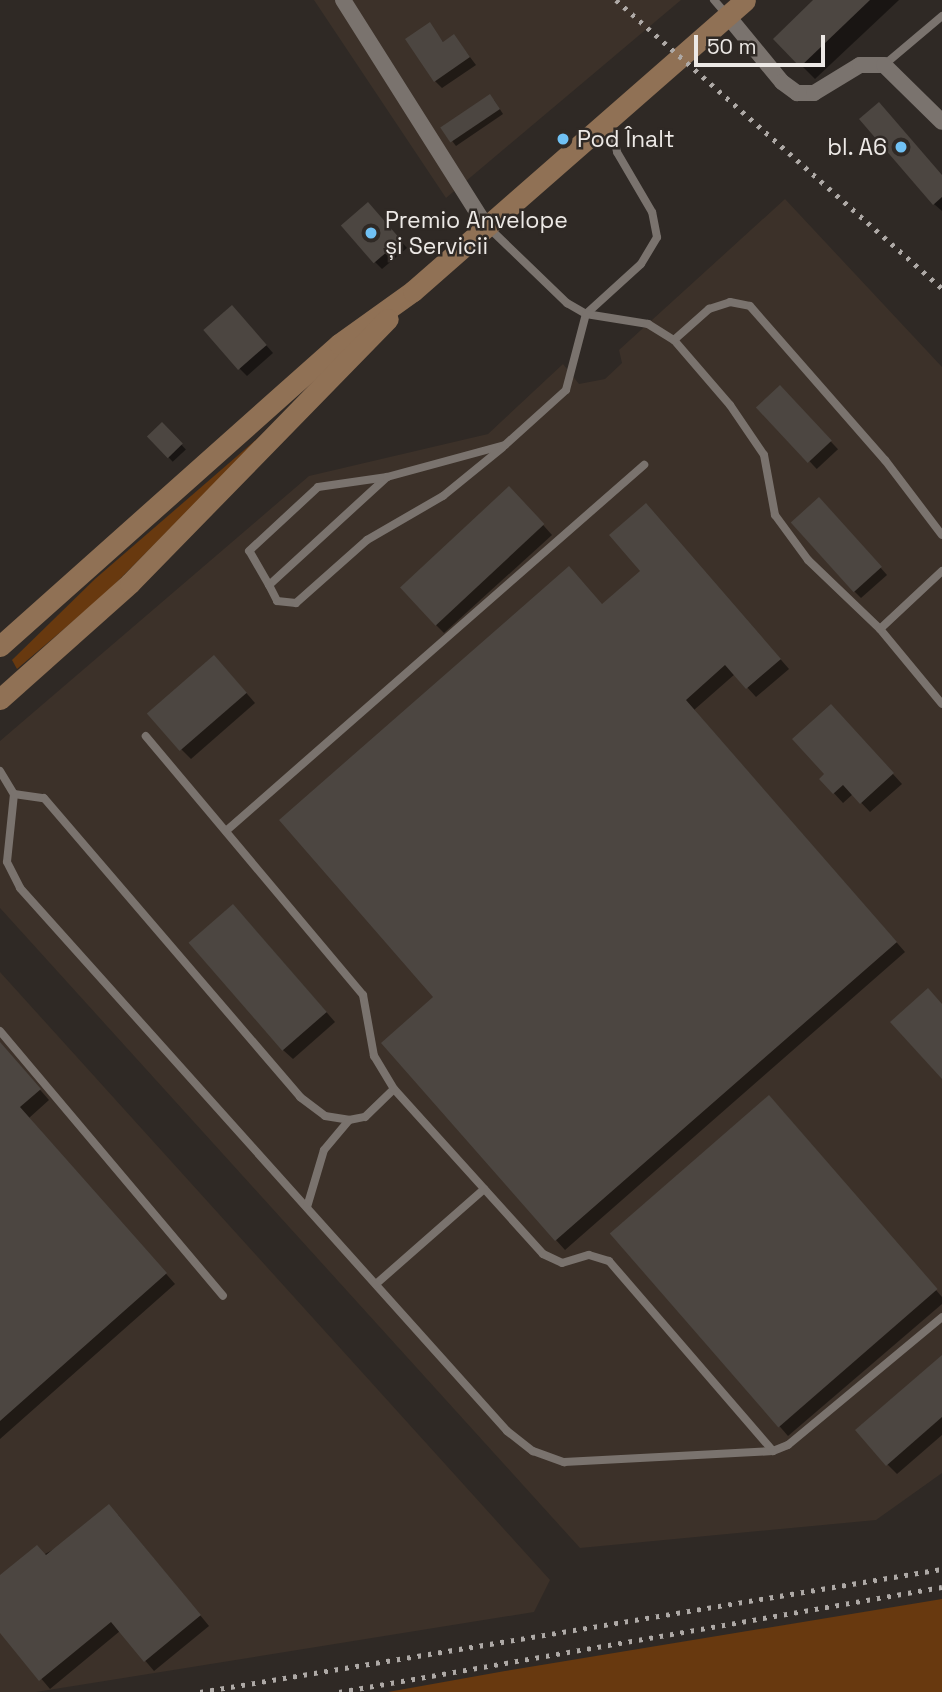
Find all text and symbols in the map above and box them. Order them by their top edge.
scale bar [697,21,828,65]
text: 50 m [707,33,757,60]
place label: Pod Înalt [577,125,675,153]
marker: Pod Înalt [555,131,571,147]
place label: bl. A6 [826,133,887,161]
marker: bl. A6 [893,139,909,155]
place label: Premio Anvelope și Servicii [385,206,568,260]
marker: Premio Anvelope și Servicii [363,225,379,241]

